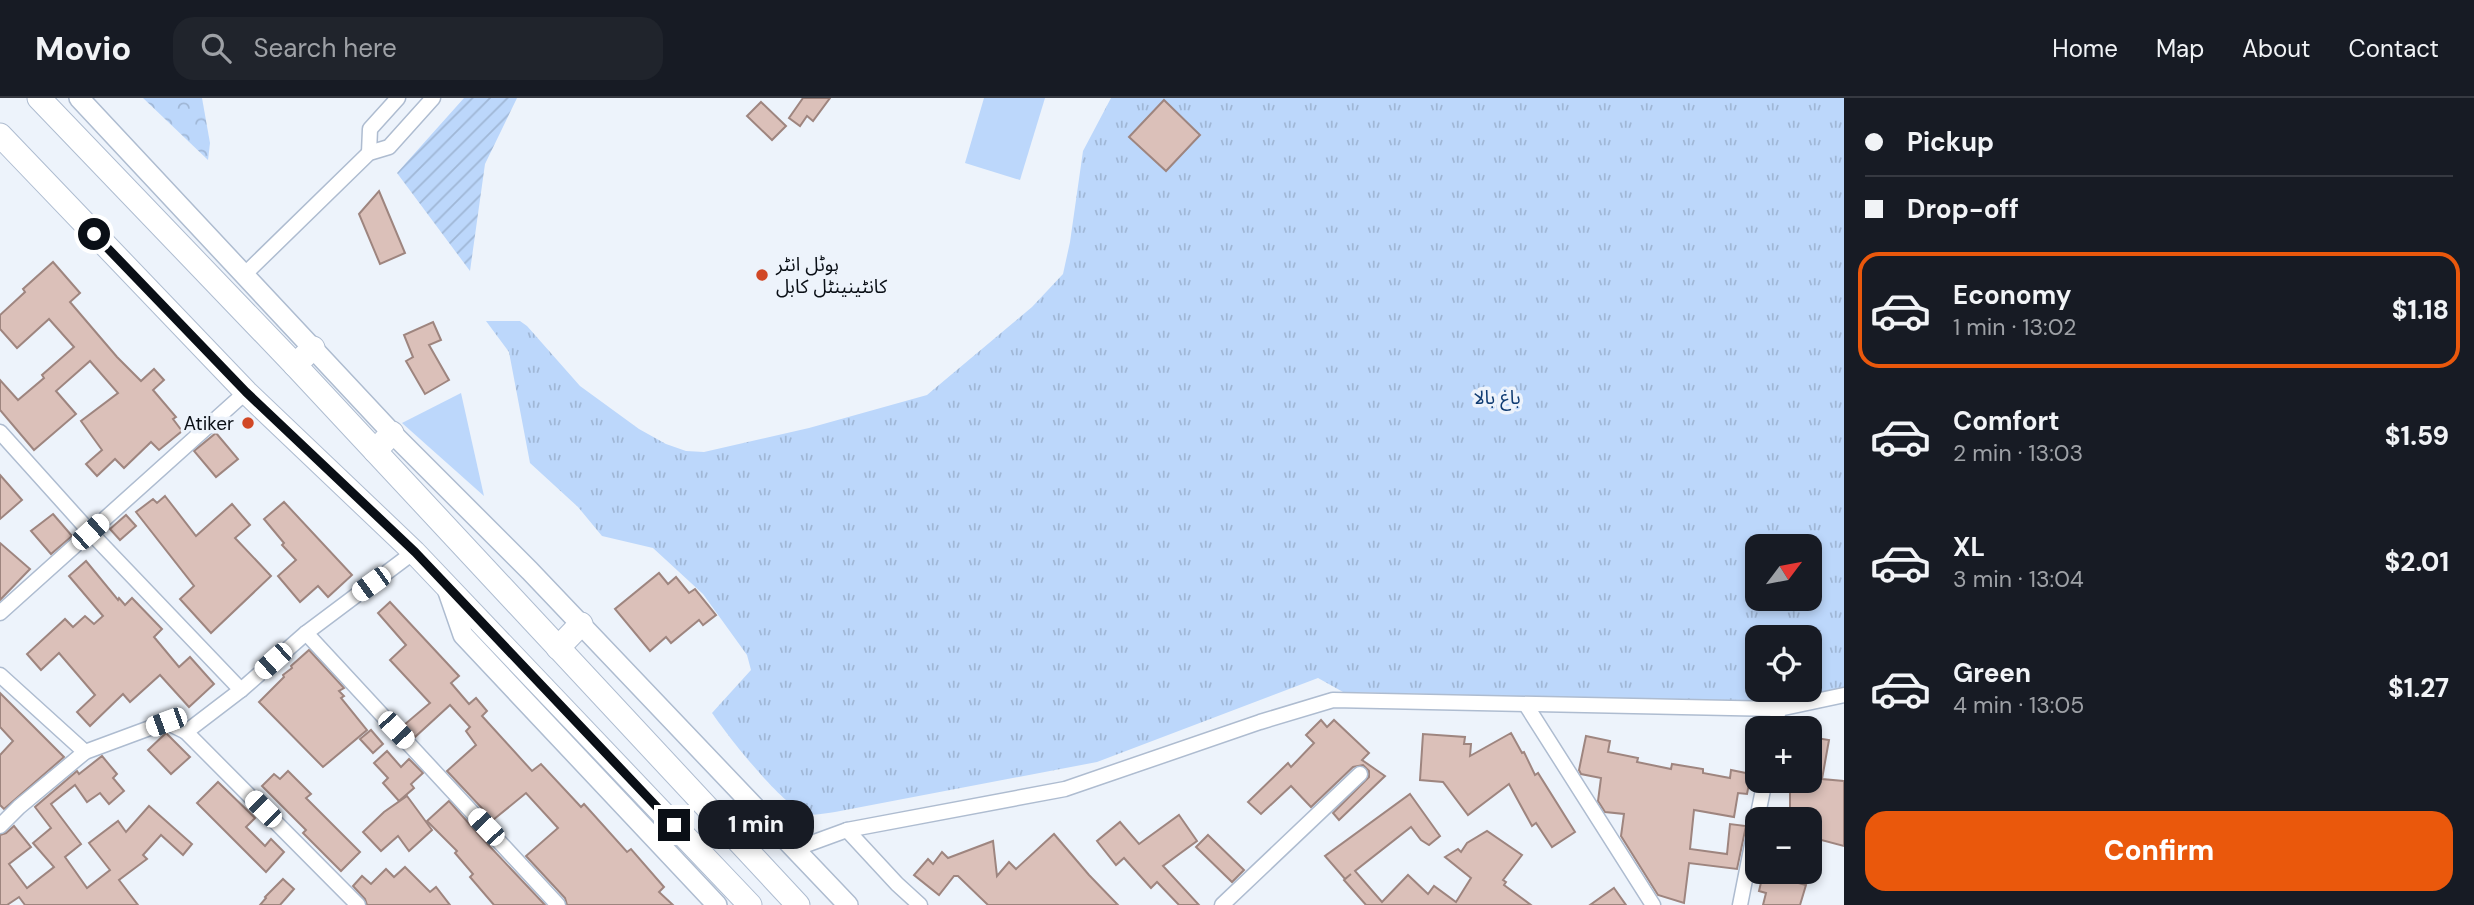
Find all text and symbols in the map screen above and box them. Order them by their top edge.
search box [173,17,663,80]
text: Movio [35,27,131,70]
icon: search [197,29,235,67]
text: Search here [253,31,397,65]
text: Home [2052,33,2118,64]
text: Map [2156,33,2204,64]
text: About [2242,33,2311,64]
text: Contact [2349,33,2439,64]
text: Pickup [1907,125,1994,159]
text: Drop-off [1907,192,2019,226]
route start [78,218,110,250]
place label: ہوٹل انٹر کانٹینینٹل کابل [775,252,888,299]
marker: ہوٹل انٹر کانٹینینٹل کابل [754,267,770,283]
text: Economy [1953,278,2071,312]
icon: car [1869,279,1932,342]
text: $1.18 [2392,293,2449,327]
text: 1 min · 13:02 [1953,312,2076,342]
park label: باغ بالا [1473,385,1521,411]
text: Comfort [1953,404,2059,438]
icon: car [1869,405,1932,468]
place label: Atiker [183,411,234,436]
marker: Atiker [240,415,256,431]
text: $1.59 [2385,419,2449,453]
text: 2 min · 13:03 [1953,438,2083,468]
car [68,510,113,554]
text: XL [1953,530,1985,564]
icon: car [1869,531,1932,594]
north arrow [1745,534,1822,611]
map controls [1745,534,1822,884]
text: $2.01 [2385,545,2449,579]
car [348,563,395,605]
text: 3 min · 13:04 [1953,564,2084,594]
button: locate [1745,625,1822,702]
car [251,639,296,683]
text: Green [1953,656,2031,690]
icon: car [1869,657,1932,720]
text: $1.27 [2388,671,2449,705]
text: 4 min · 13:05 [1953,690,2084,720]
car [143,705,190,739]
car [374,707,419,753]
button: + [1745,716,1822,793]
car [241,787,286,831]
callout: 1 min [698,800,814,850]
car [464,804,509,850]
button: − [1745,807,1822,884]
route end [658,809,690,841]
text: 1 min [728,809,784,839]
button: Confirm [1865,811,2453,891]

